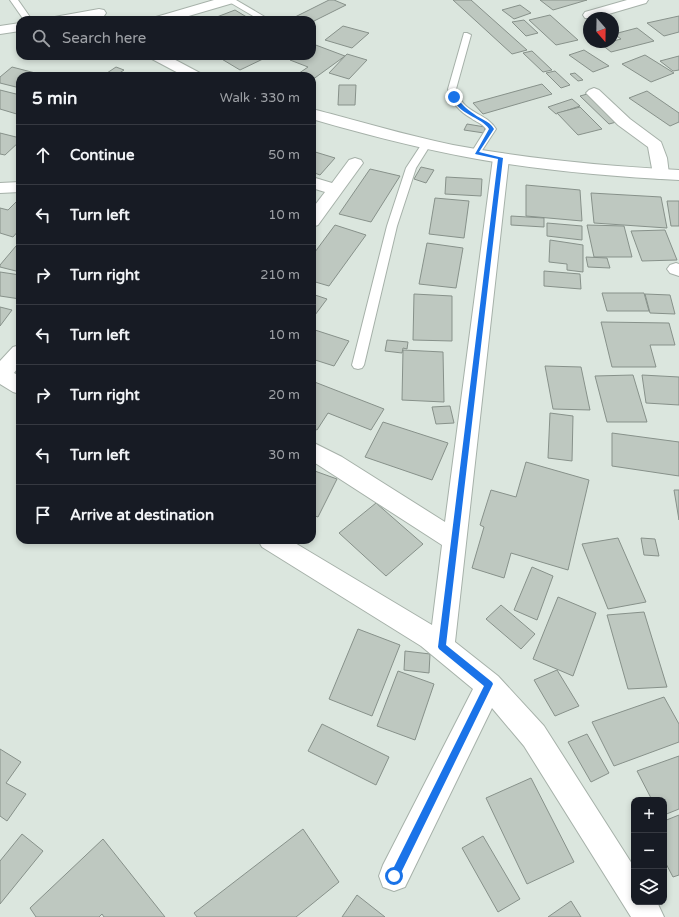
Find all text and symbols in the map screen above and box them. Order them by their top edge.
north arrow [583,12,619,48]
search box [16,16,316,60]
icon: search [30,27,52,49]
text: Search here [62,29,146,47]
text: 5 min [32,88,77,109]
route end [445,88,463,106]
text: Walk · 330 m [220,90,300,106]
icon: ahead [32,144,54,166]
text: Continue [70,146,134,164]
text: 50 m [268,147,300,163]
icon: left [32,204,54,226]
text: Turn left [70,206,130,224]
text: 10 m [268,207,300,223]
icon: right [32,264,54,286]
text: Turn right [70,266,140,284]
text: 210 m [260,267,300,283]
icon: left [32,324,54,346]
text: Turn left [70,326,130,344]
text: 10 m [268,327,300,343]
icon: right [32,384,54,406]
text: Turn right [70,386,140,404]
text: 20 m [268,387,300,403]
icon: left [32,444,54,466]
text: Turn left [70,446,130,464]
text: 30 m [268,447,300,463]
icon: arrive [32,504,54,526]
text: Arrive at destination [70,506,214,524]
map controls [631,797,667,905]
button: + [631,797,667,833]
button: − [631,833,667,869]
route start [385,867,403,885]
button: layers [631,869,667,905]

